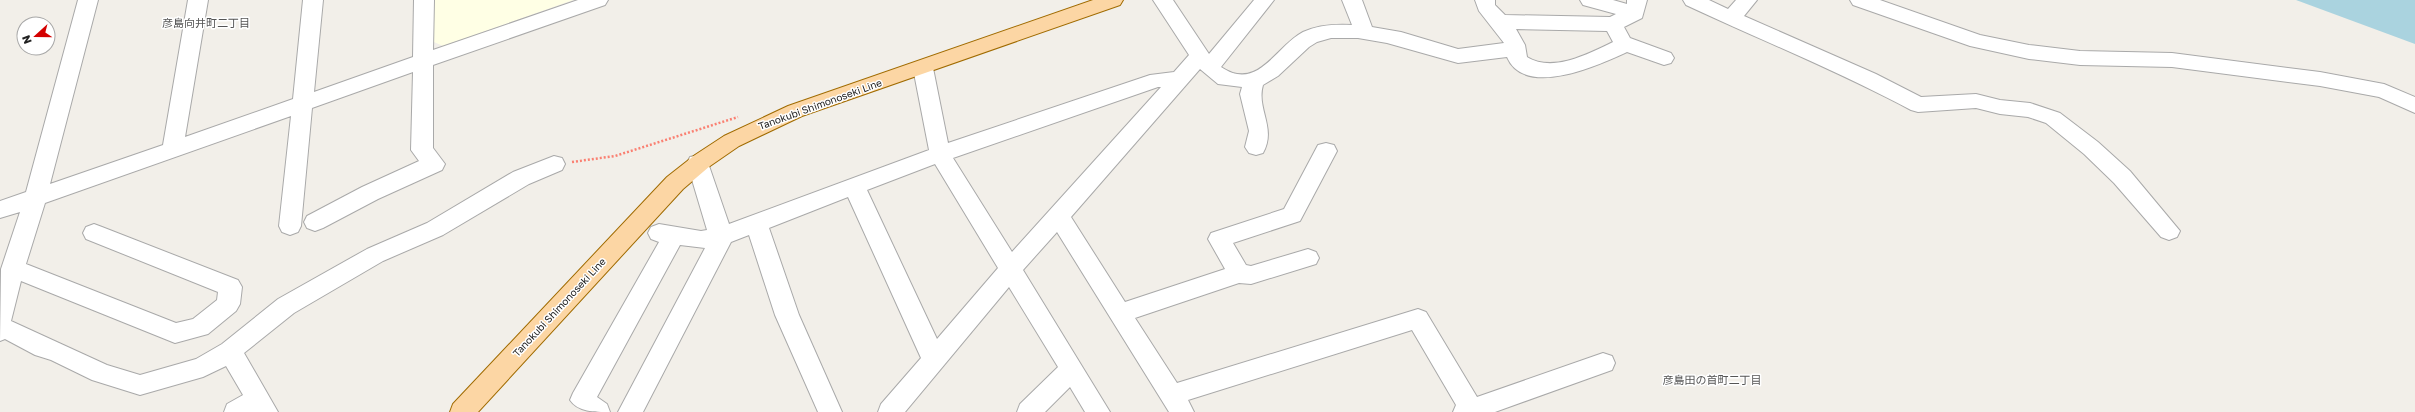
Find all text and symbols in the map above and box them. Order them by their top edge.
north arrow [16,16,56,56]
district label: 彦島向井町二丁目 [162,16,250,29]
text: N [19,34,34,46]
street label: Tanokubi Shimonoseki Line [757,76,884,132]
street label: Tanokubi Shimonoseki Line [510,255,608,359]
district label: 彦島田の首町二丁目 [1663,373,1762,386]

